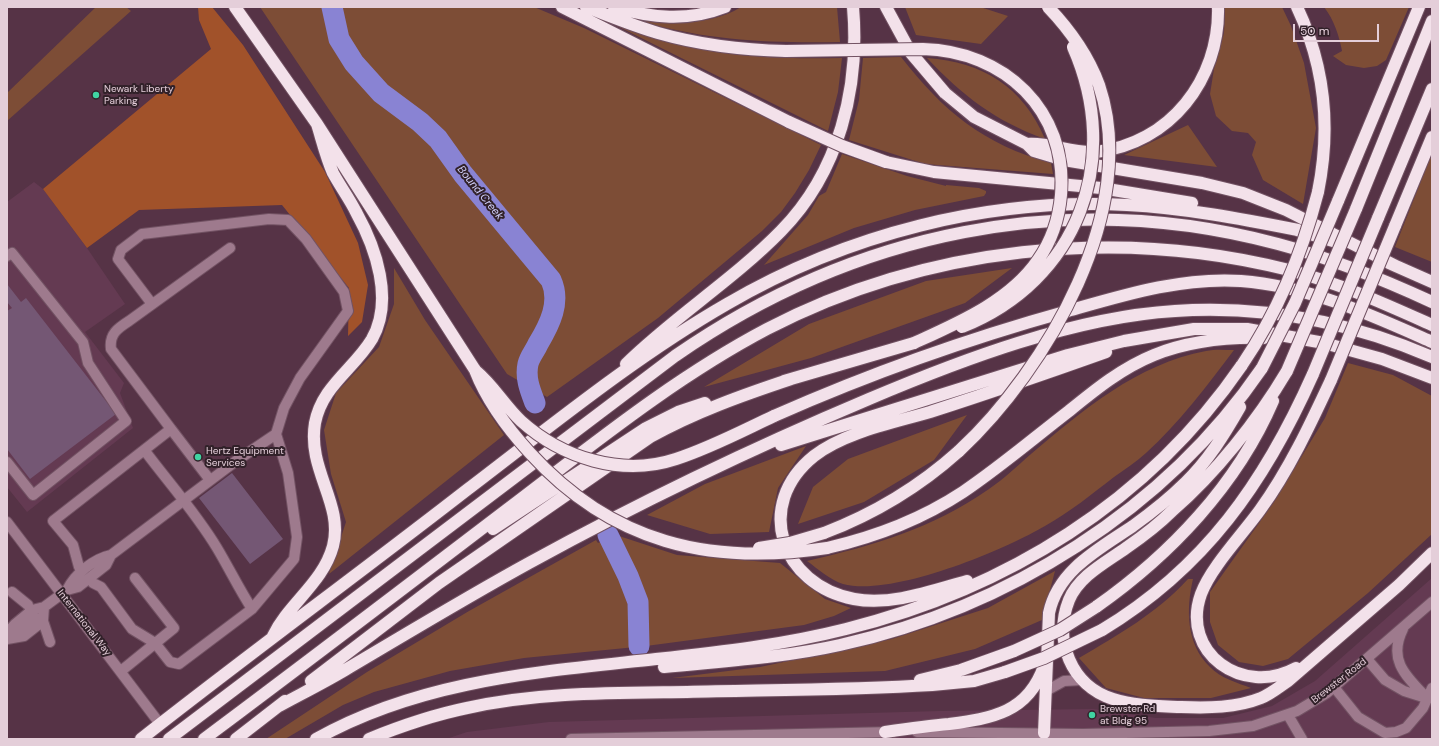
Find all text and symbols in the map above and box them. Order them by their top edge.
scale bar [1295,16,1381,42]
text: 50 m [1300,23,1329,39]
place label: Newark Liberty Parking [104,83,173,106]
marker: Newark Liberty Parking [91,90,101,100]
water label: Bound Creek [454,163,506,223]
place label: Hertz Equipment Services [206,445,284,468]
marker: Hertz Equipment Services [193,452,203,462]
street label: International Way [54,588,114,658]
street label: Brewster Road [1309,656,1369,706]
place label: Brewster Rd at Bldg 95 [1100,703,1155,726]
marker: Brewster Rd at Bldg 95 [1087,710,1097,720]

